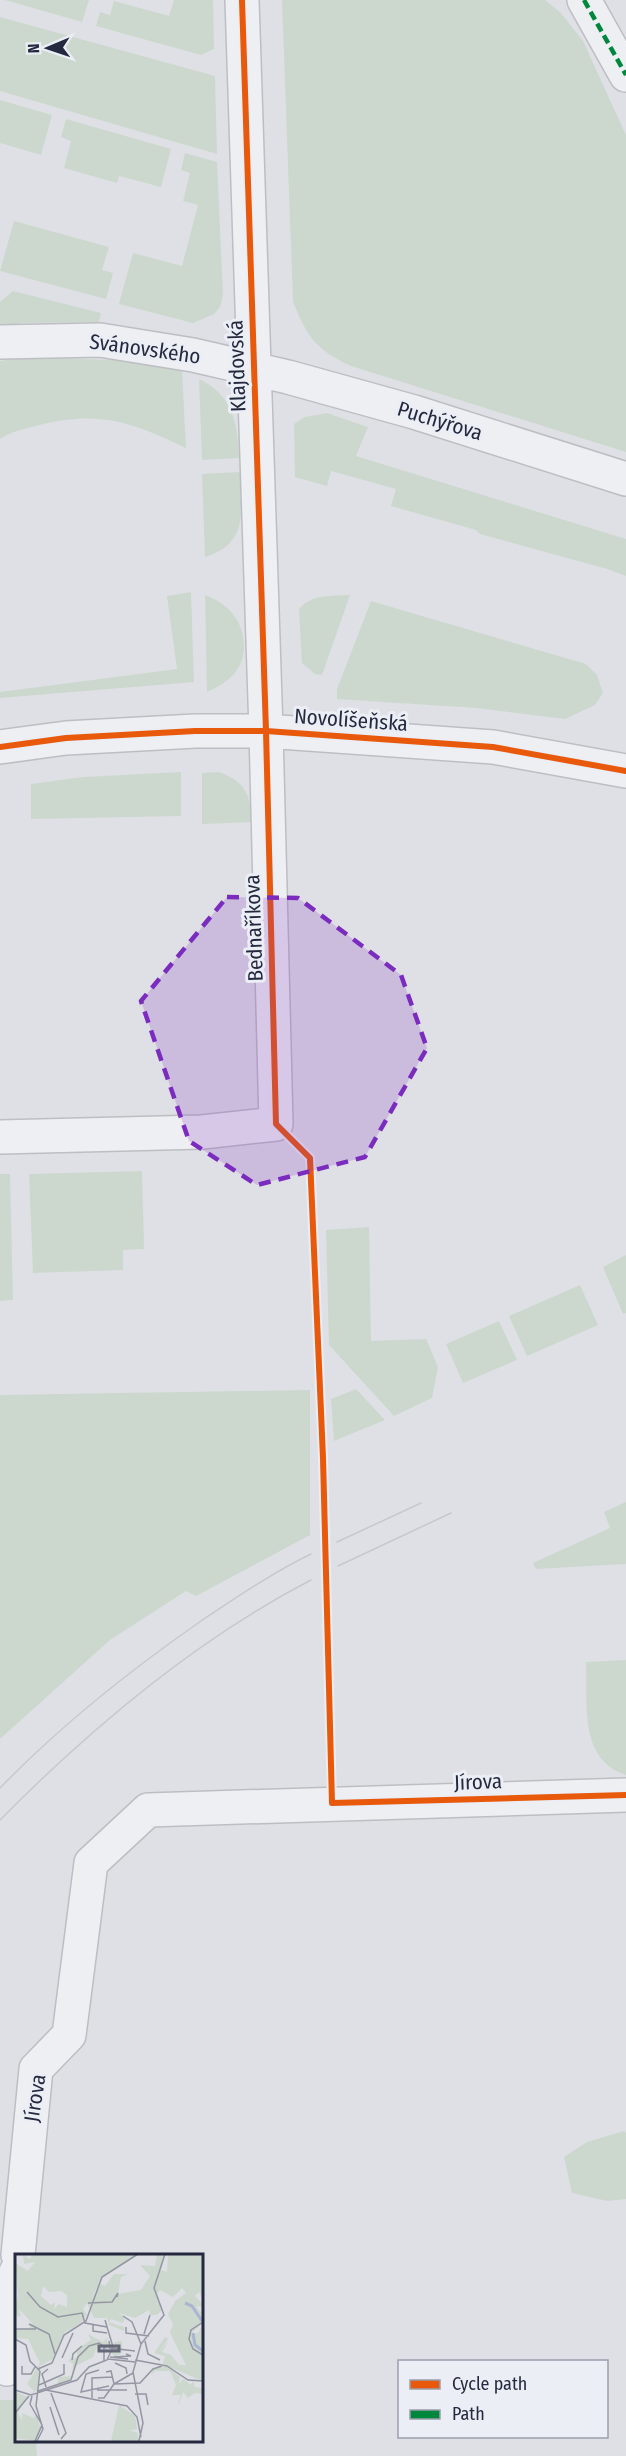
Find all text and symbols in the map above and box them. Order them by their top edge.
north arrow [18,18,78,78]
text: N [24,43,43,54]
street label: Klajdovská [222,320,252,412]
street label: Svánovského [88,328,202,370]
street label: Puchýřova [394,396,486,446]
street label: Novolíšeňská [293,703,409,737]
street label: Bednaříkova [239,874,269,982]
street label: Jírova [453,1768,503,1796]
street label: Jírova [18,2072,52,2124]
inset map [15,2254,202,2441]
legend [398,2360,608,2438]
text: Cycle path [452,2373,527,2395]
text: Path [452,2403,485,2425]

